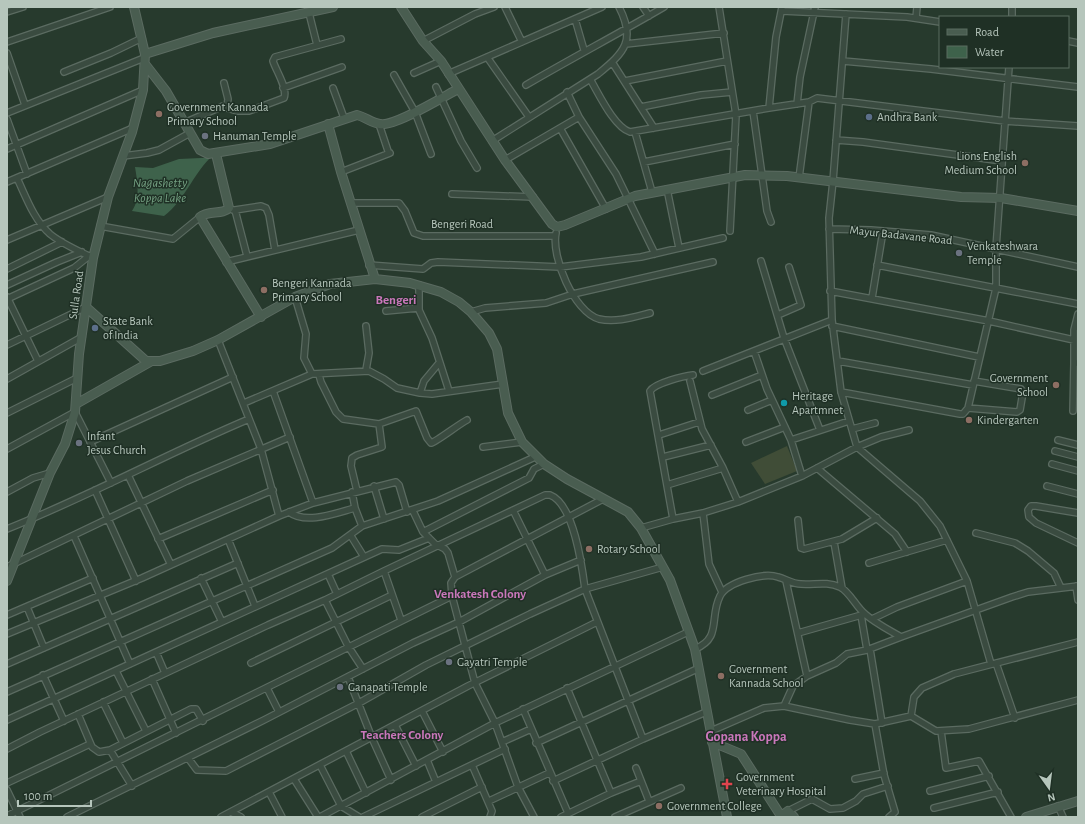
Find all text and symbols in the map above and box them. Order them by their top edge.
legend [939,16,1069,68]
text: Road [975,26,999,38]
text: Water [975,46,1004,58]
place label: Government Kannada Primary School [167,101,269,128]
marker: Government Kannada Primary School [154,109,164,119]
place label: Andhra Bank [877,111,938,123]
marker: Andhra Bank [864,112,874,122]
place label: Hanuman Temple [213,130,297,142]
marker: Hanuman Temple [200,131,210,141]
place label: Lions English Medium School [945,150,1017,176]
marker: Lions English Medium School [1020,158,1030,168]
water label: Nagashetty Koppa Lake [133,177,188,205]
street label: Bengeri Road [431,218,493,230]
street label: Mayur Badavane Road [849,224,953,247]
place label: Venkateshwara Temple [967,240,1038,266]
marker: Venkateshwara Temple [954,248,964,258]
street label: Sulla Road [67,270,85,320]
place label: Bengeri Kannada Primary School [272,277,352,304]
marker: Bengeri Kannada Primary School [259,285,269,295]
district label: Bengeri [376,294,416,307]
place label: State Bank of India [103,315,153,341]
marker: State Bank of India [90,323,100,333]
place label: Government School [990,372,1048,398]
marker: Government School [1051,380,1061,390]
place label: Heritage Apartmnet [792,390,843,416]
marker: Heritage Apartmnet [779,398,789,408]
place label: Kindergarten [977,414,1039,426]
marker: Kindergarten [964,415,974,425]
place label: Infant Jesus Church [87,430,146,456]
marker: Infant Jesus Church [74,438,84,448]
place label: Rotary School [597,543,661,556]
marker: Rotary School [584,544,594,554]
district label: Venkatesh Colony [434,588,526,601]
place label: Gayatri Temple [457,656,527,669]
marker: Gayatri Temple [444,657,454,667]
place label: Government Kannada School [729,663,803,689]
marker: Government Kannada School [716,671,726,681]
place label: Ganapati Temple [348,681,427,693]
marker: Ganapati Temple [335,682,345,692]
district label: Teachers Colony [361,729,444,742]
district label: Gopana Koppa [705,730,787,744]
north arrow [1029,768,1069,808]
place label: Government Veterinary Hospital [736,771,826,798]
marker: Government Veterinary Hospital [721,778,733,790]
scale bar [18,782,91,808]
text: 100 m [24,790,52,802]
text: N [1046,791,1056,803]
place label: Government College [667,800,762,812]
marker: Government College [654,801,664,811]

